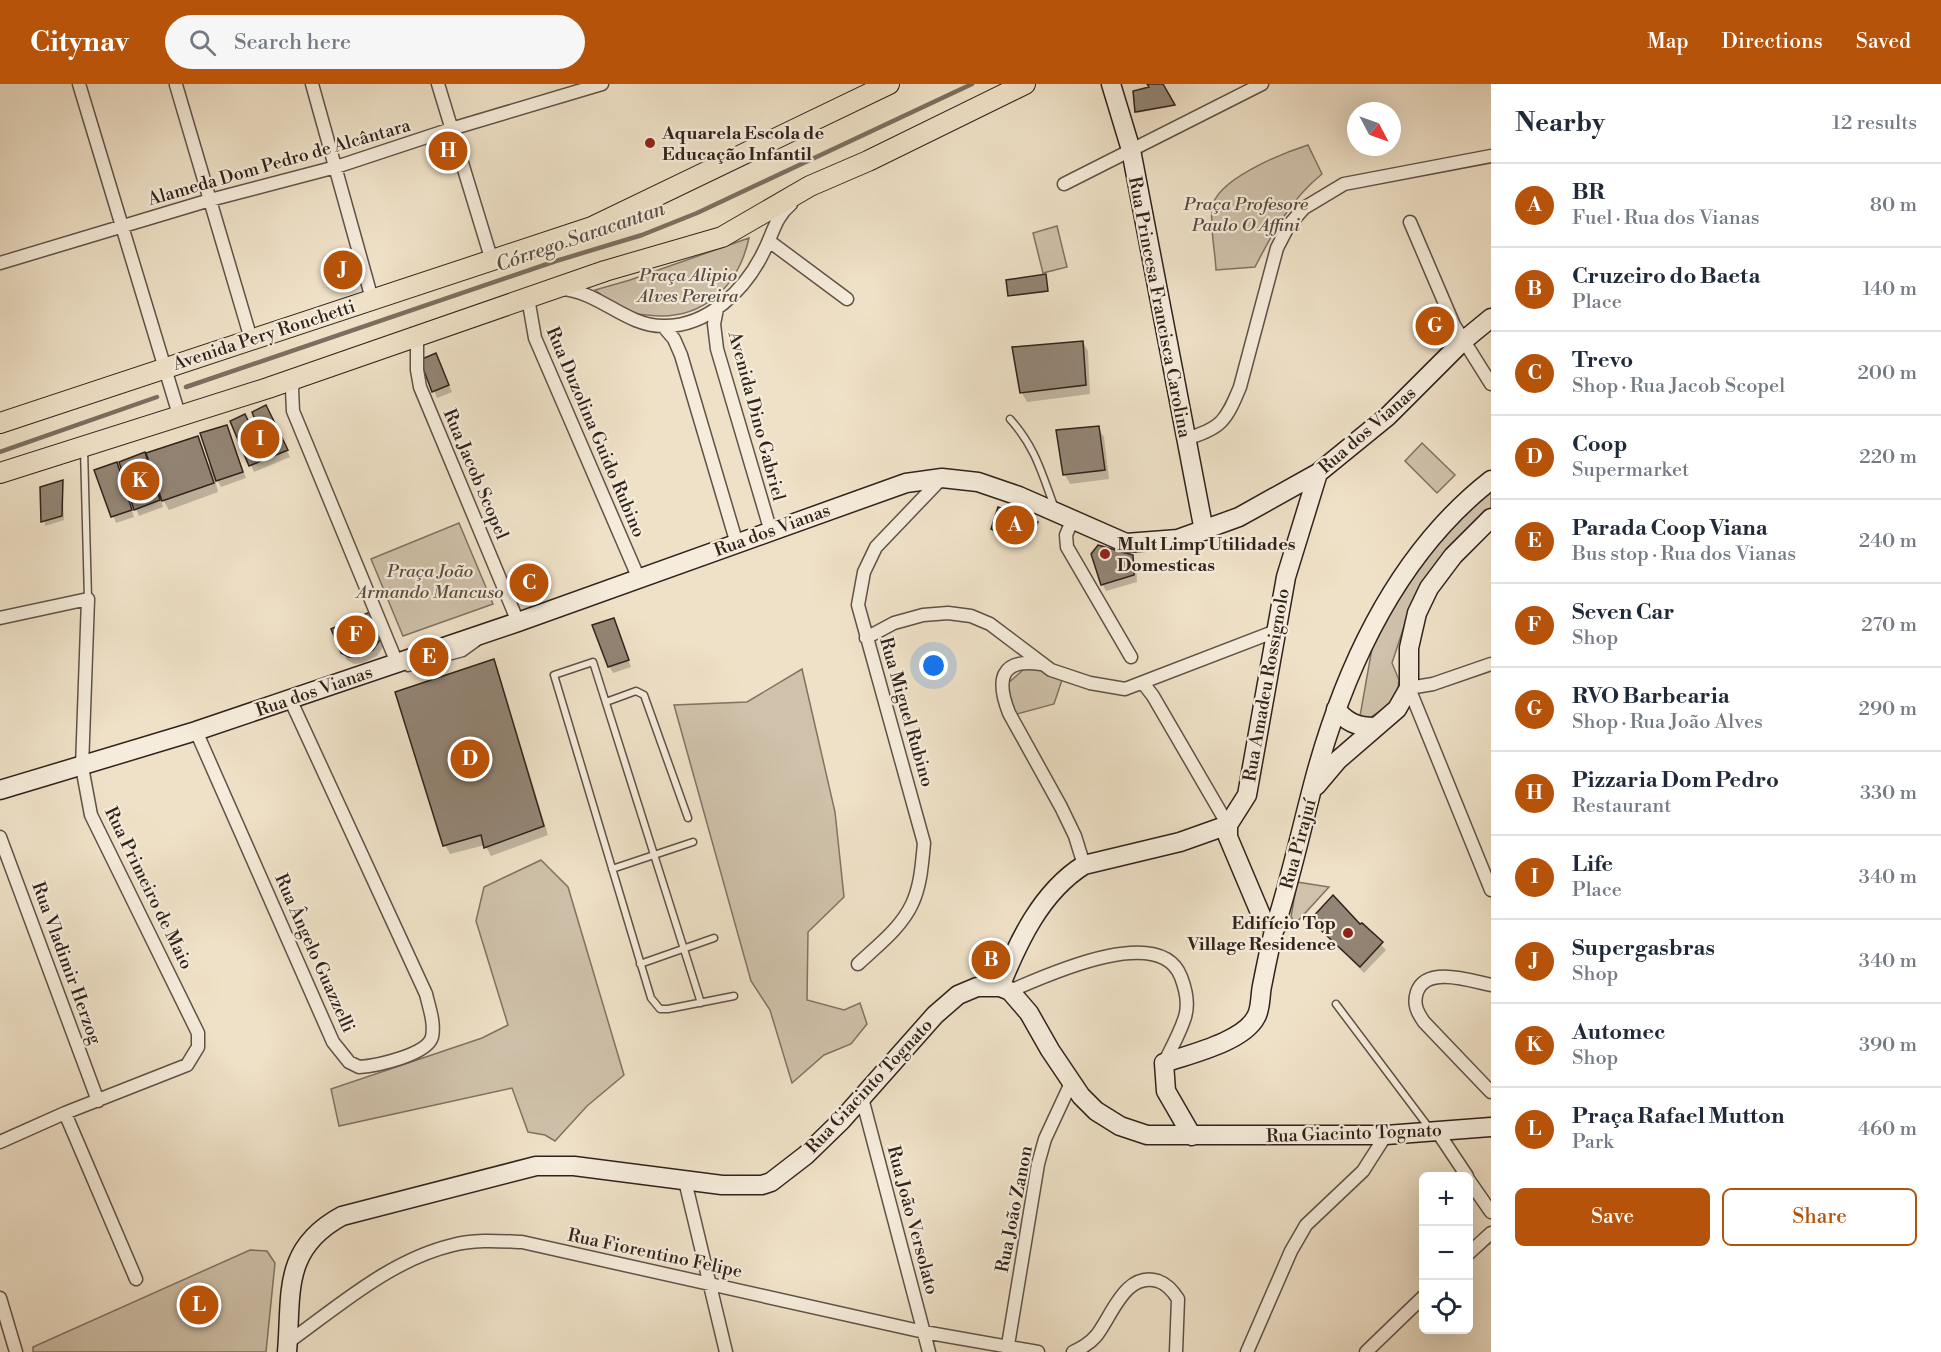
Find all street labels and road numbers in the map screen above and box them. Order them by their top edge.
street label: Alameda Dom Pedro de Alcântara [144,114,414,211]
street label: Rua Princesa Francisca Carolina [1123,174,1196,441]
street label: Avenida Pery Ronchetti [169,295,358,376]
street label: Rua Duzolina Guido Rubino [541,323,650,541]
street label: Avenida Dino Gabriel [723,328,790,504]
street label: Rua dos Vianas [1314,382,1421,479]
street label: Rua Jacob Scopel [438,405,514,544]
street label: Rua dos Vianas [711,499,834,562]
street label: Rua Amadeu Rossignolo [1238,587,1295,783]
street label: Rua Miguel Rubino [874,635,939,790]
street label: Rua dos Vianas [253,661,376,722]
street label: Rua Pirajuí [1275,795,1322,892]
street label: Rua Primeiro de Maio [99,803,198,973]
street label: Rua Ângelo Guazzelli [269,870,360,1036]
street label: Rua Vladimir Herzog [26,879,107,1048]
street label: Rua Giacinto Tognato [801,1014,938,1159]
street label: Rua Giacinto Tognato [1266,1119,1442,1148]
street label: Rua João Versolato [882,1143,943,1297]
street label: Rua João Zanon [991,1143,1038,1274]
street label: Rua Fiorentino Felipe [565,1224,744,1283]

